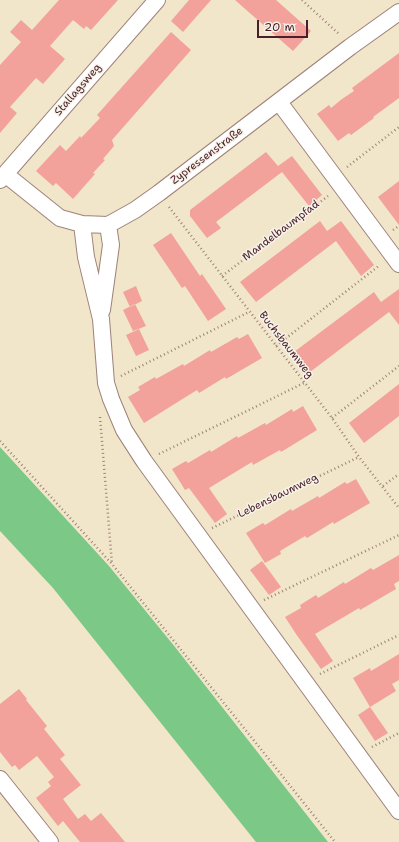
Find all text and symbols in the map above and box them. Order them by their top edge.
scale bar [259,12,310,38]
text: 20 m [264,19,295,35]
street label: Stallagsweg [52,61,104,119]
street label: Zypressenstraße [168,124,246,188]
street label: Mandelbaumpfad [240,198,322,264]
street label: Buchsbaumweg [256,309,316,381]
street label: Lebensbaumweg [236,471,320,521]

